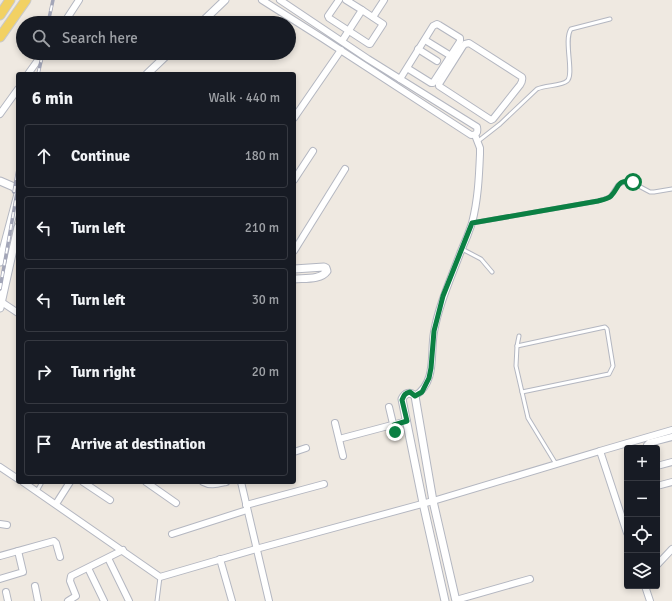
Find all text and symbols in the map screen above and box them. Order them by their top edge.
search box [16,16,296,60]
icon: search [30,27,52,49]
text: Search here [62,29,138,47]
text: 6 min [32,88,73,109]
text: Walk · 440 m [209,90,280,106]
icon: ahead [33,145,55,167]
text: Continue [71,147,130,165]
text: 180 m [245,148,279,164]
route start [624,173,642,191]
icon: left [33,217,55,239]
text: Turn left [71,219,125,237]
text: 210 m [245,220,279,236]
icon: left [33,289,55,311]
text: Turn left [71,291,125,309]
text: 30 m [252,292,279,308]
icon: right [33,361,55,383]
text: Turn right [71,363,136,381]
text: 20 m [252,364,279,380]
route end [386,423,404,441]
icon: arrive [33,433,55,455]
text: Arrive at destination [71,435,206,453]
map controls [624,445,660,589]
button: + [624,445,660,481]
button: − [624,481,660,517]
button: locate [624,517,660,553]
button: layers [624,553,660,589]

